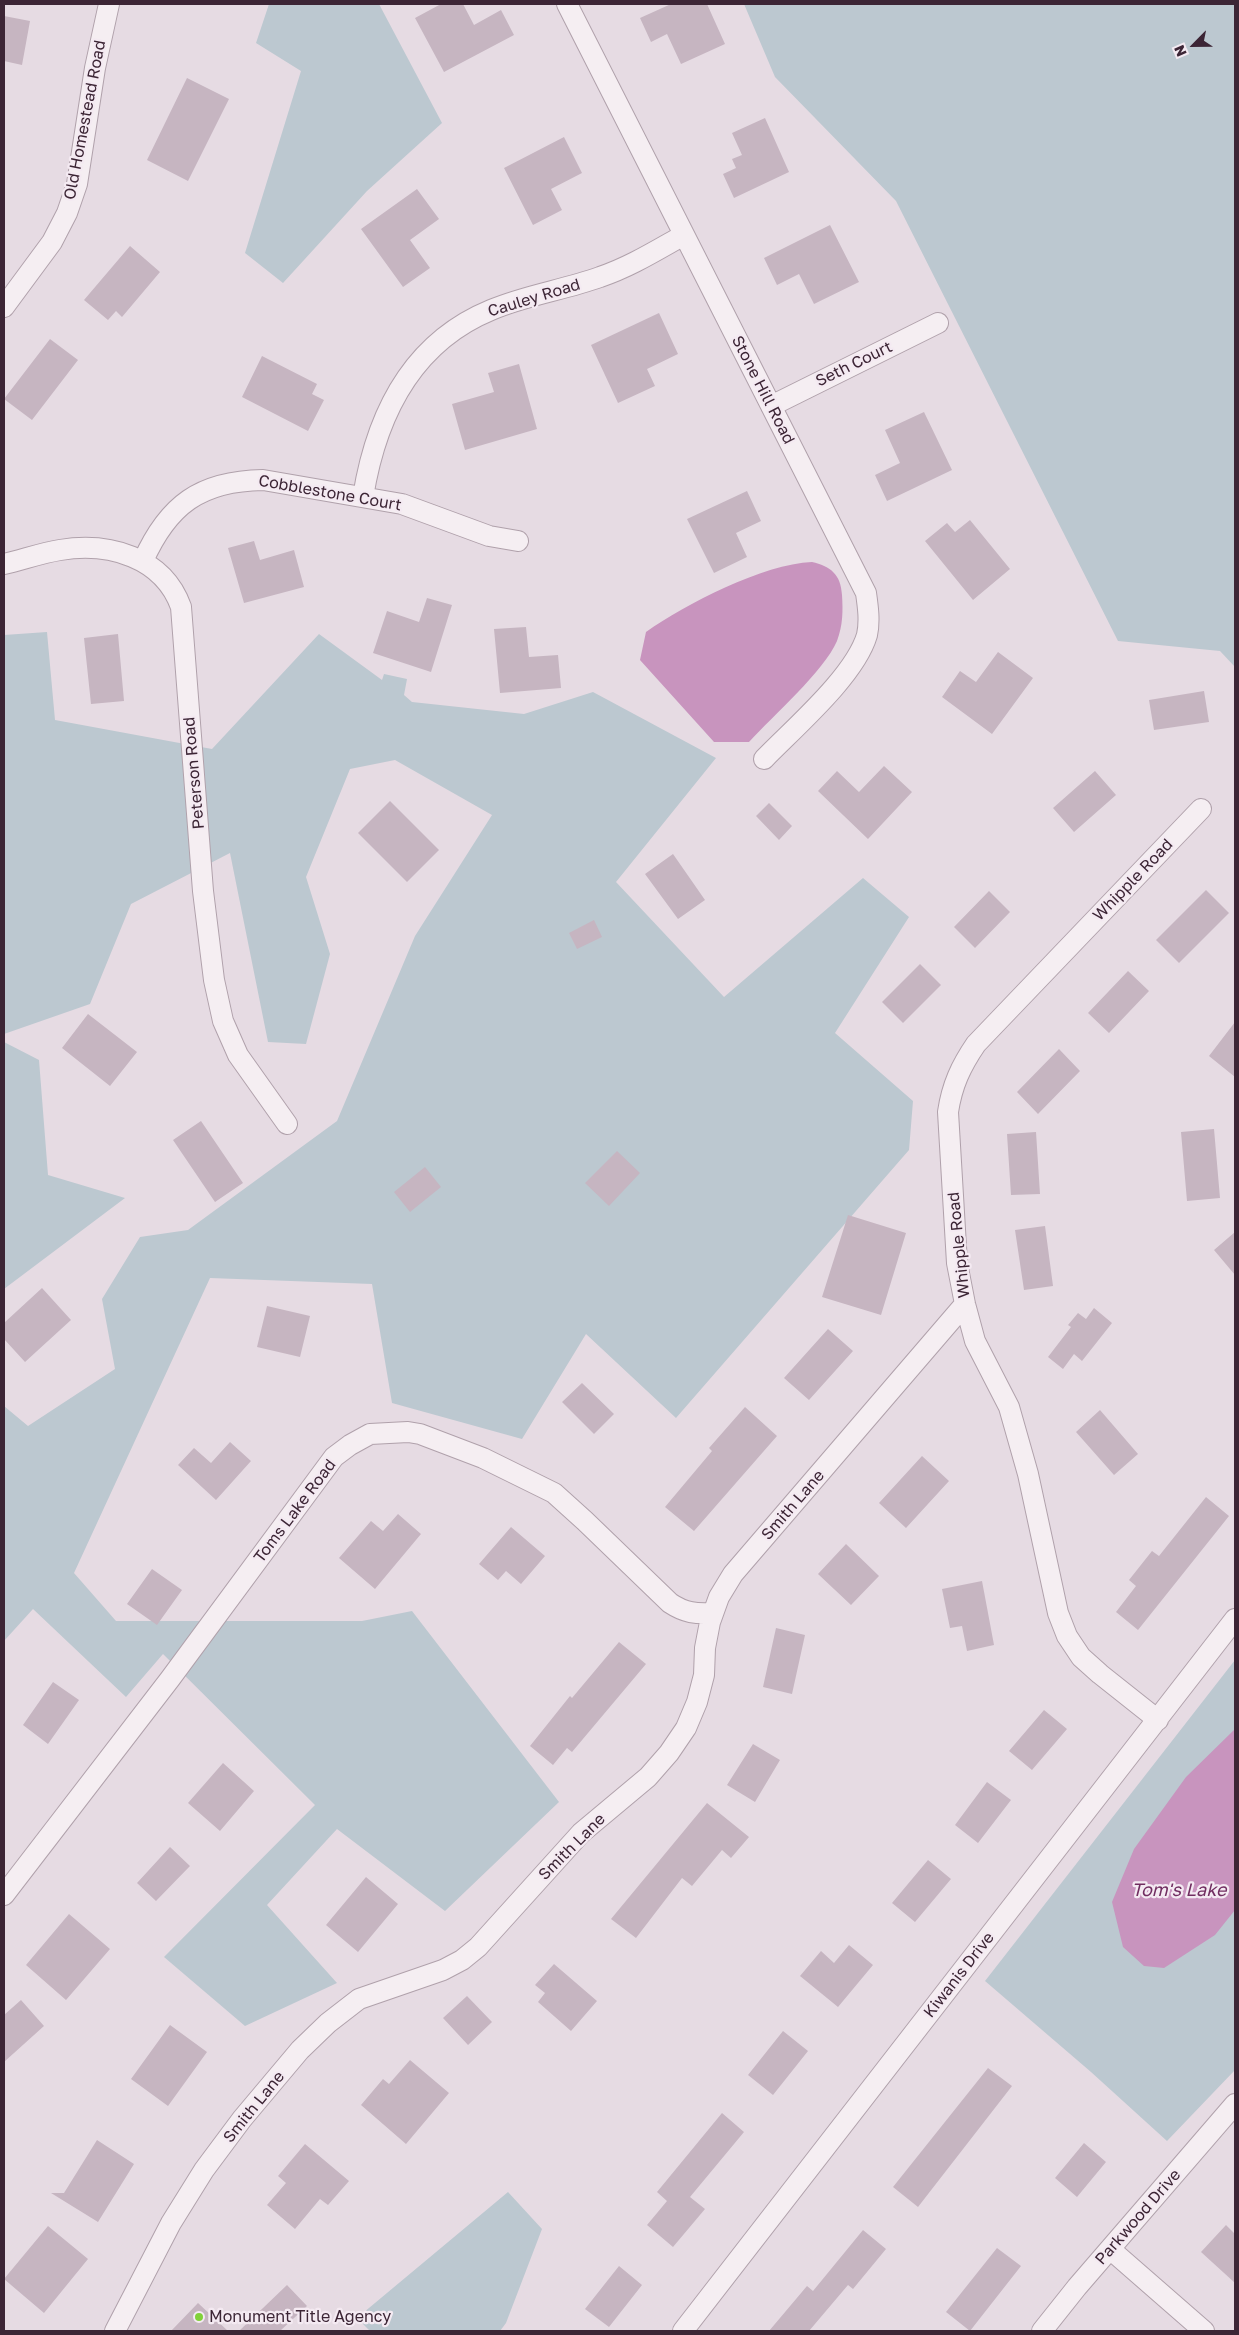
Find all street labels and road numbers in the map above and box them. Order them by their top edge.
street label: Old Homestead Road [60,39,110,201]
street label: Cauley Road [485,275,583,321]
street label: Stone Hill Road [727,333,799,447]
street label: Seth Court [813,337,895,391]
street label: Cobblestone Court [257,471,403,515]
street label: Peterson Road [180,716,208,830]
street label: Whipple Road [1089,835,1177,925]
street label: Whipple Road [944,1191,974,1299]
street label: Toms Lake Road [250,1456,340,1566]
street label: Smith Lane [757,1466,829,1544]
street label: Smith Lane [535,1810,609,1884]
street label: Kiwanis Drive [920,1928,998,2022]
street label: Smith Lane [219,2067,289,2147]
street label: Parkwood Drive [1091,2165,1185,2269]

